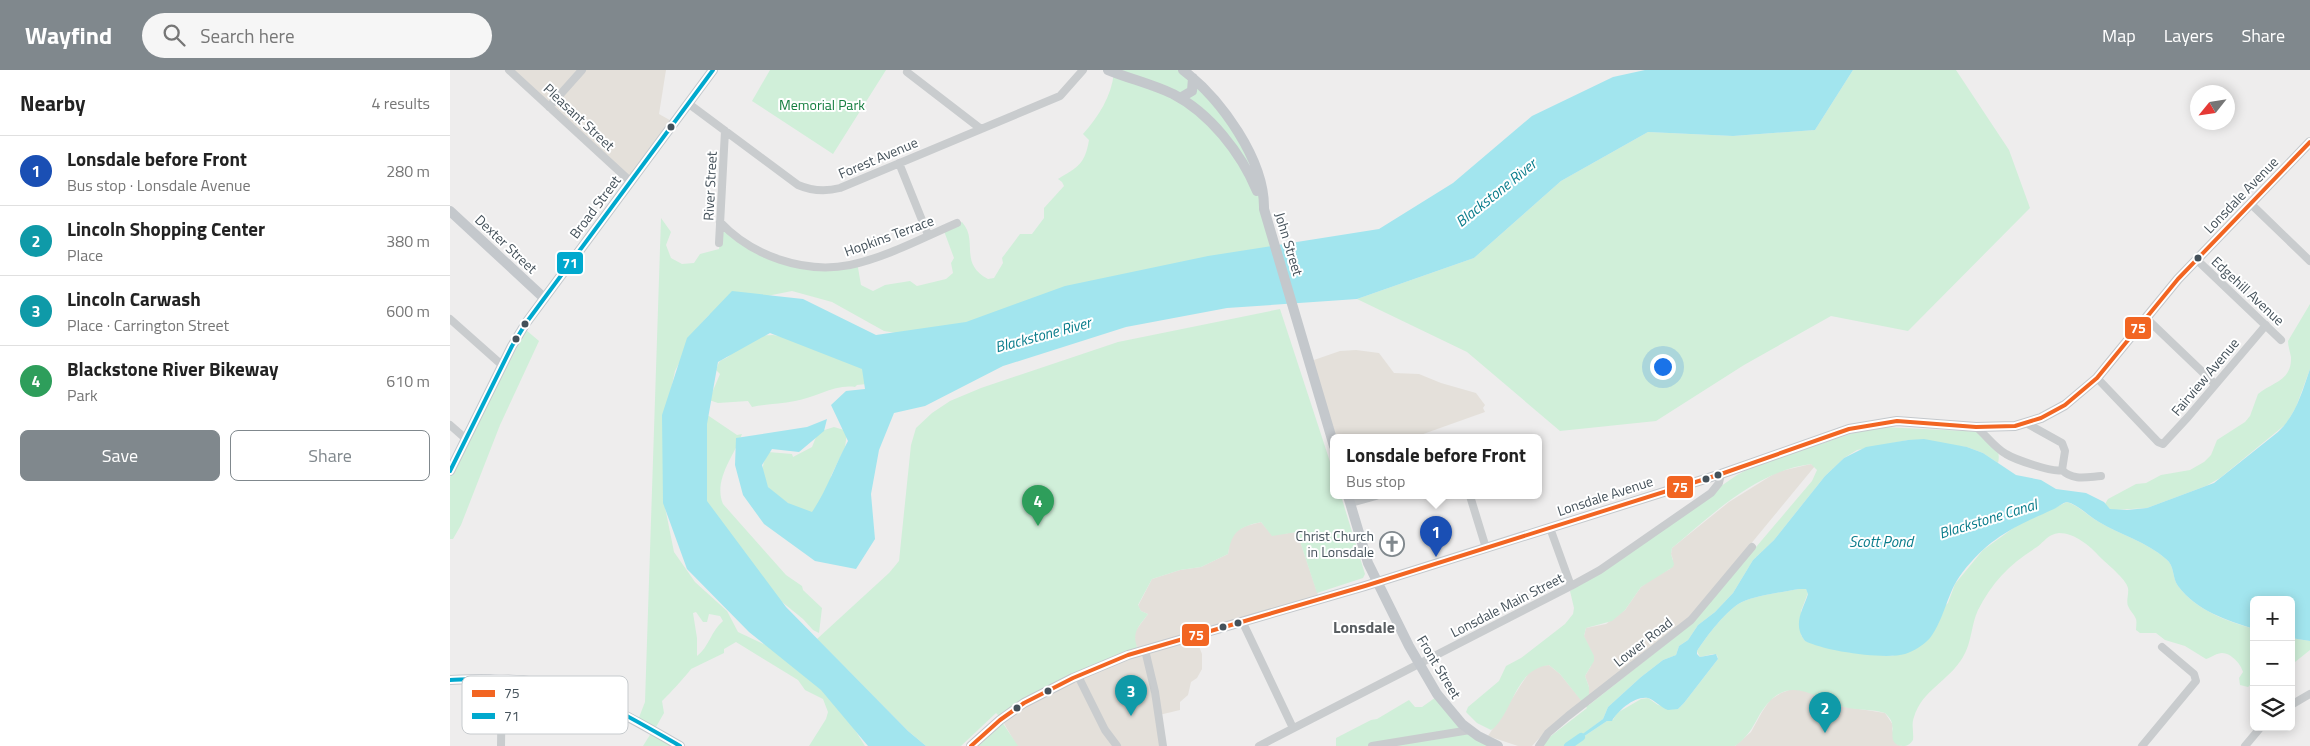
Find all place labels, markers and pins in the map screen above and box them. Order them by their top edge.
unlabelled marker [666,122,676,132]
unlabelled marker [2193,253,2203,263]
unlabelled marker [520,319,530,329]
unlabelled marker [511,334,521,344]
unlabelled marker [1713,470,1723,480]
unlabelled marker [1701,474,1711,484]
pin: 4 [1022,485,1054,526]
pin: 1 [1420,516,1452,557]
place label: Christ Church in Lonsdale [1296,525,1374,562]
church icon: Christ Church in Lonsdale [1379,531,1405,557]
unlabelled marker [1233,618,1243,628]
unlabelled marker [1218,622,1228,632]
pin: 3 [1115,675,1147,716]
unlabelled marker [1043,686,1053,696]
pin: 2 [1809,692,1841,733]
unlabelled marker [1012,703,1022,713]

